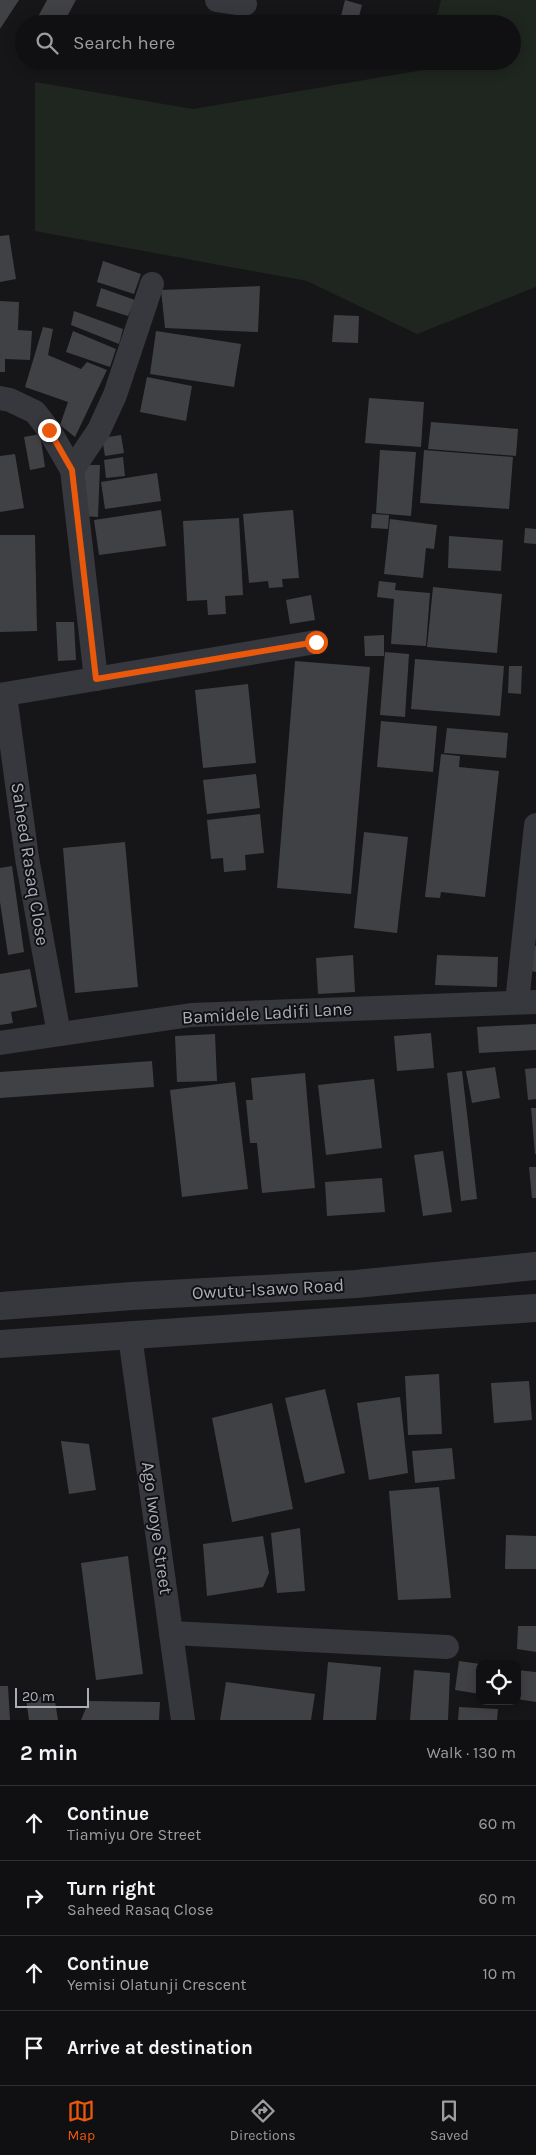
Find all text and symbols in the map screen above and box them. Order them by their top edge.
search box [15,15,521,70]
icon: search [33,29,61,57]
text: Search here [73,32,175,54]
route end [38,419,61,442]
route start [305,631,328,654]
street label: Saheed Rasaq Close [6,781,54,947]
street label: Bamidele Ladifi Lane [181,998,353,1028]
street label: Owutu-Isawo Road [191,1274,345,1304]
street label: Ago Iwoye Street [137,1460,177,1596]
map controls [476,1660,521,1705]
button: locate [476,1660,521,1705]
scale bar [15,1685,89,1708]
text: 20 m [22,1688,55,1705]
text: 2 min [20,1741,78,1765]
text: Walk · 130 m [426,1743,516,1762]
text: Continue [67,1803,149,1825]
icon: ahead [20,1809,48,1837]
text: 60 m [479,1814,516,1833]
text: Tiamiyu Ore Street [67,1825,201,1844]
text: Turn right [67,1878,156,1900]
icon: right [20,1884,48,1912]
text: 60 m [479,1889,516,1908]
text: Saheed Rasaq Close [67,1900,213,1919]
text: Continue [67,1953,149,1975]
icon: ahead [20,1959,48,1987]
text: 10 m [482,1964,516,1983]
text: Yemisi Olatunji Crescent [67,1975,247,1994]
icon: arrive [20,2034,48,2062]
text: Arrive at destination [67,2037,253,2059]
tab: Map [67,2097,95,2144]
tab: Directions [230,2097,296,2144]
tab: Saved [430,2097,469,2144]

